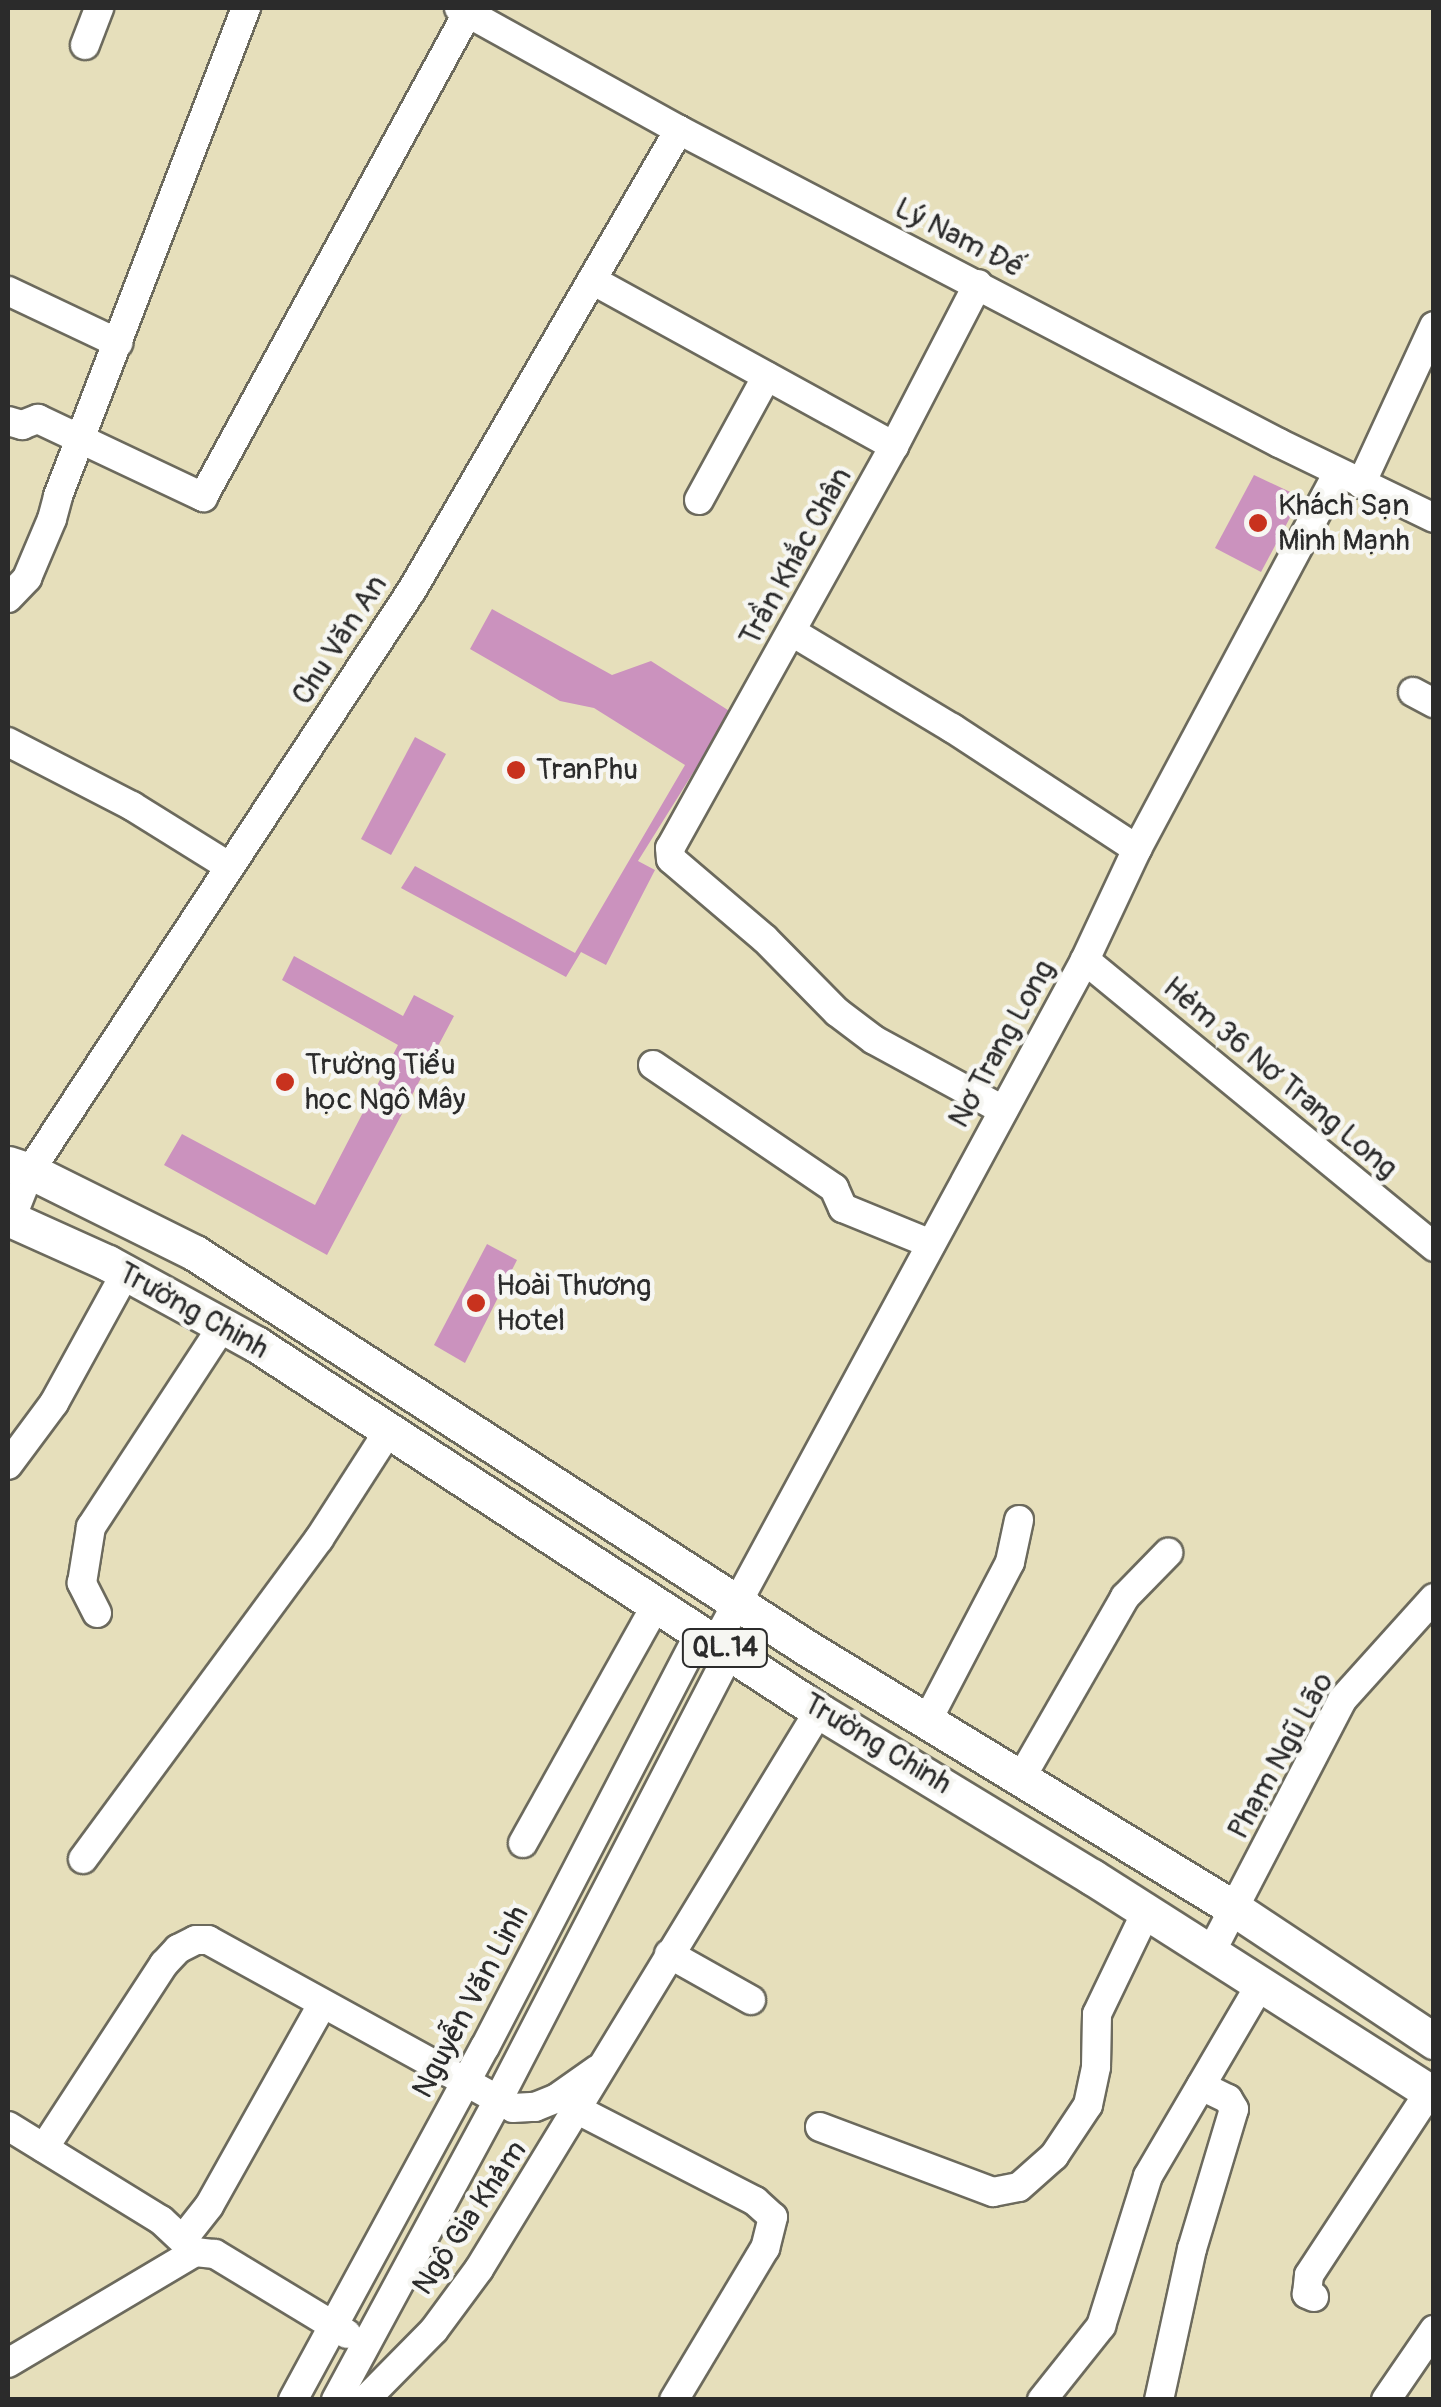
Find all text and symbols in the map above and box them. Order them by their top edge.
street label: Lý Nam Đế [889,190,1029,286]
street label: Trần Khắc Chân [732,462,860,652]
place label: Khách Sạn Minh Mạnh [1278,488,1410,558]
marker: Khách Sạn Minh Mạnh [1247,512,1269,534]
street label: Chu Văn An [285,568,395,712]
place label: TranPhu [536,752,638,788]
marker: TranPhu [505,759,527,781]
street label: Nơ Trang Long [941,954,1063,1134]
street label: Hẻm 36 Nơ Trang Long [1155,969,1405,1187]
place label: Trường Tiểu học Ngô Mây [305,1047,465,1118]
marker: Trường Tiểu học Ngô Mây [274,1071,296,1093]
street label: Trường Chinh [111,1255,275,1367]
place label: Hoài Thương Hotel [496,1268,651,1338]
marker: Hoài Thương Hotel [465,1292,487,1314]
road number: QL.14 [680,1625,770,1671]
street label: Phạm Ngũ Lão [1220,1666,1342,1846]
street label: Trường Chinh [796,1686,958,1802]
street label: Nguyễn Văn Linh [405,1900,537,2104]
street label: Ngô Gia Khảm [405,2134,535,2302]

